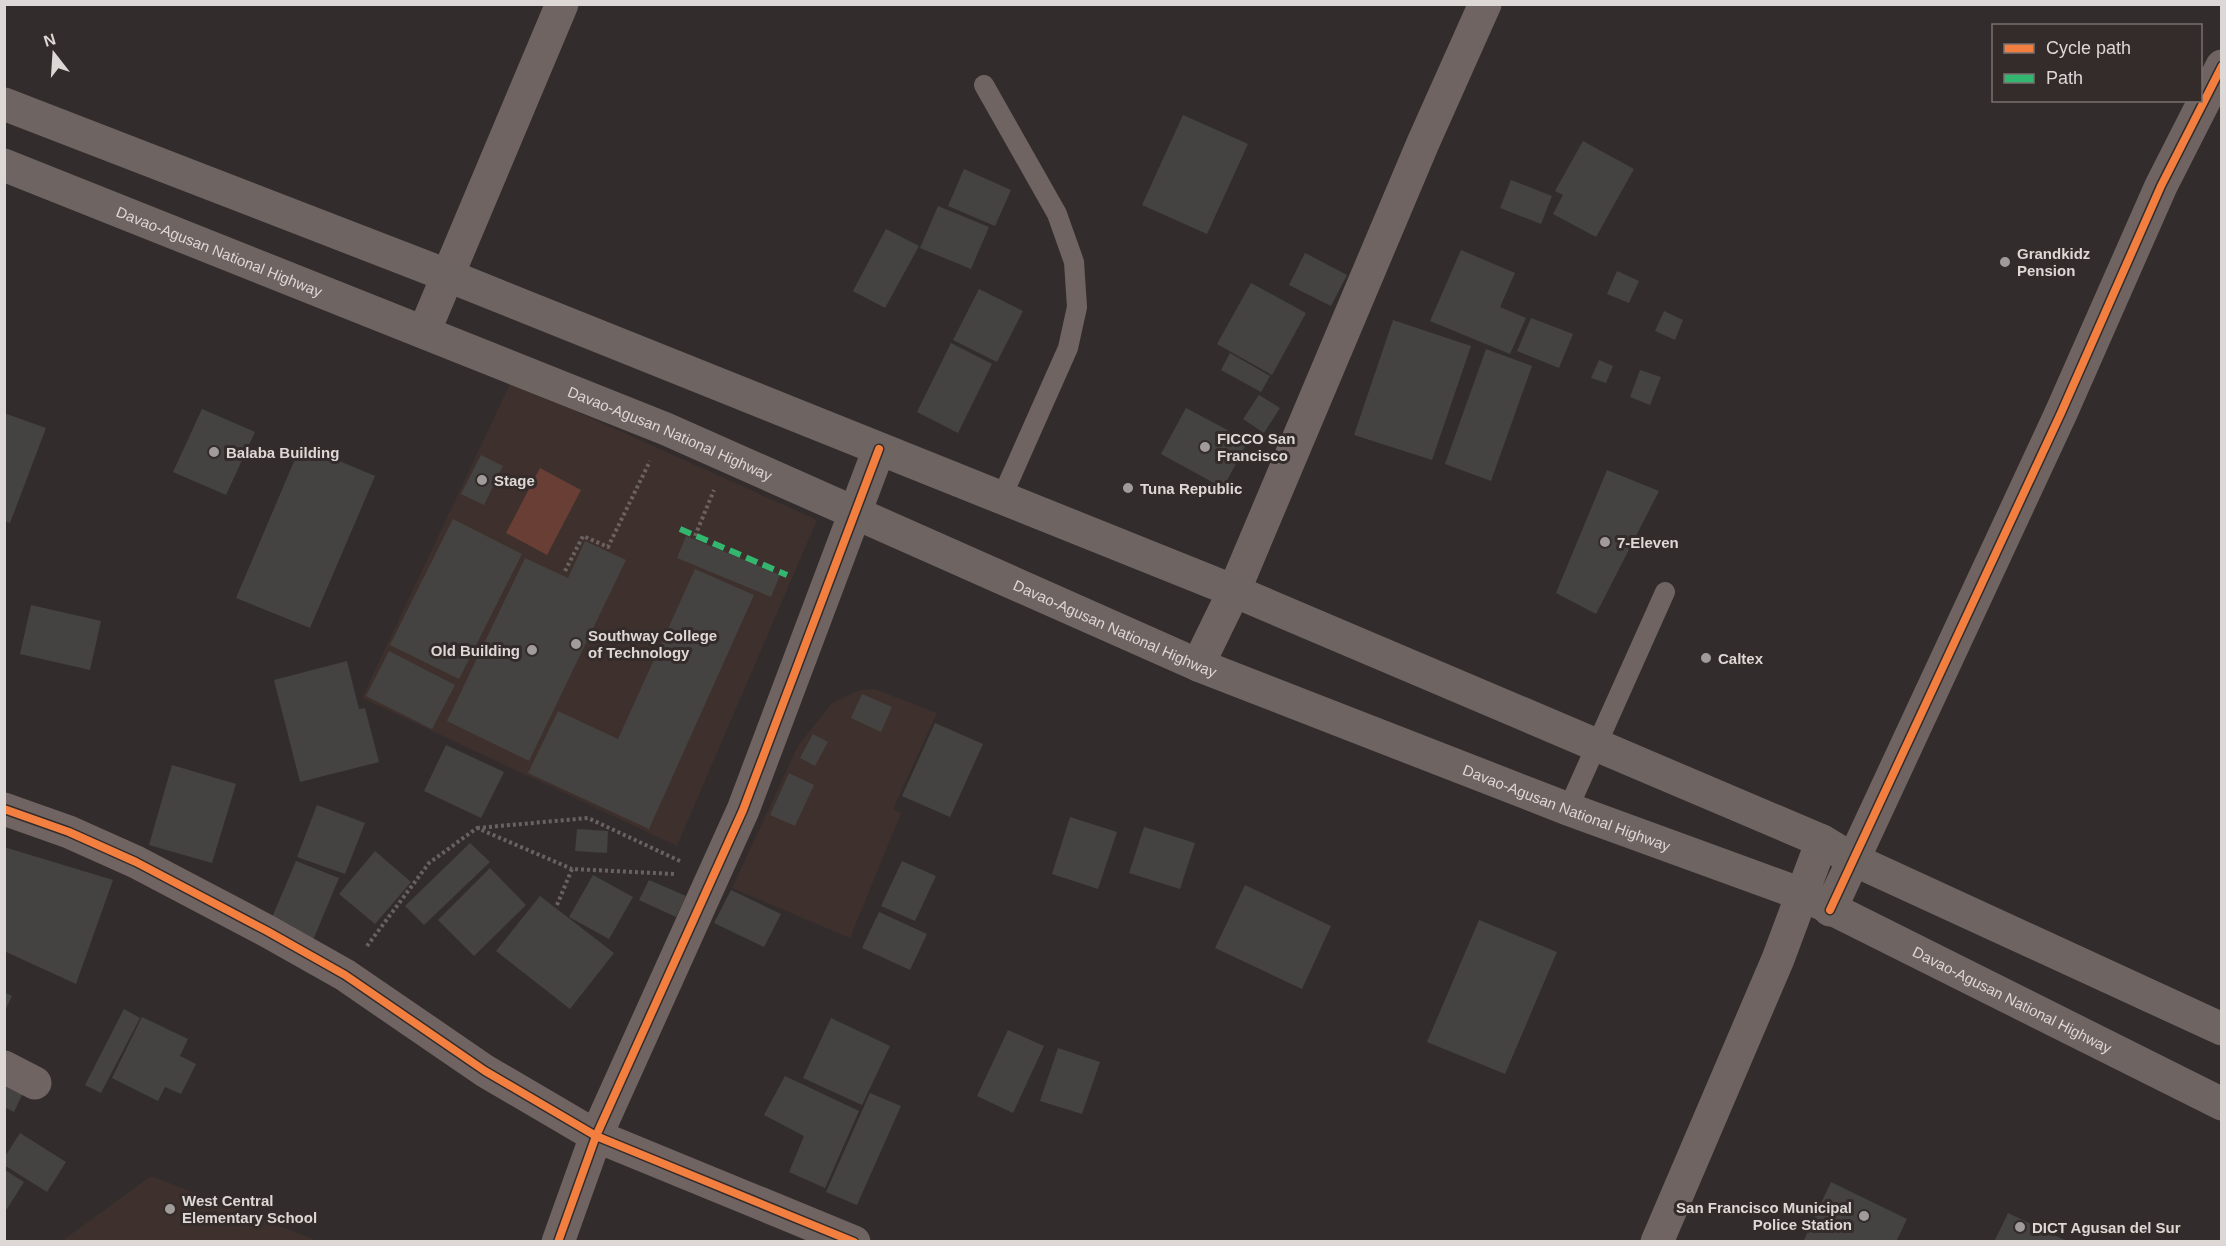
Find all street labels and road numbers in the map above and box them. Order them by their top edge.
street label: Davao-Agusan National Highway [114,202,325,300]
street label: Davao-Agusan National Highway [565,382,775,484]
street label: Davao-Agusan National Highway [1011,576,1220,680]
street label: Davao-Agusan National Highway [1461,761,1673,854]
street label: Davao-Agusan National Highway [1910,942,2115,1056]

